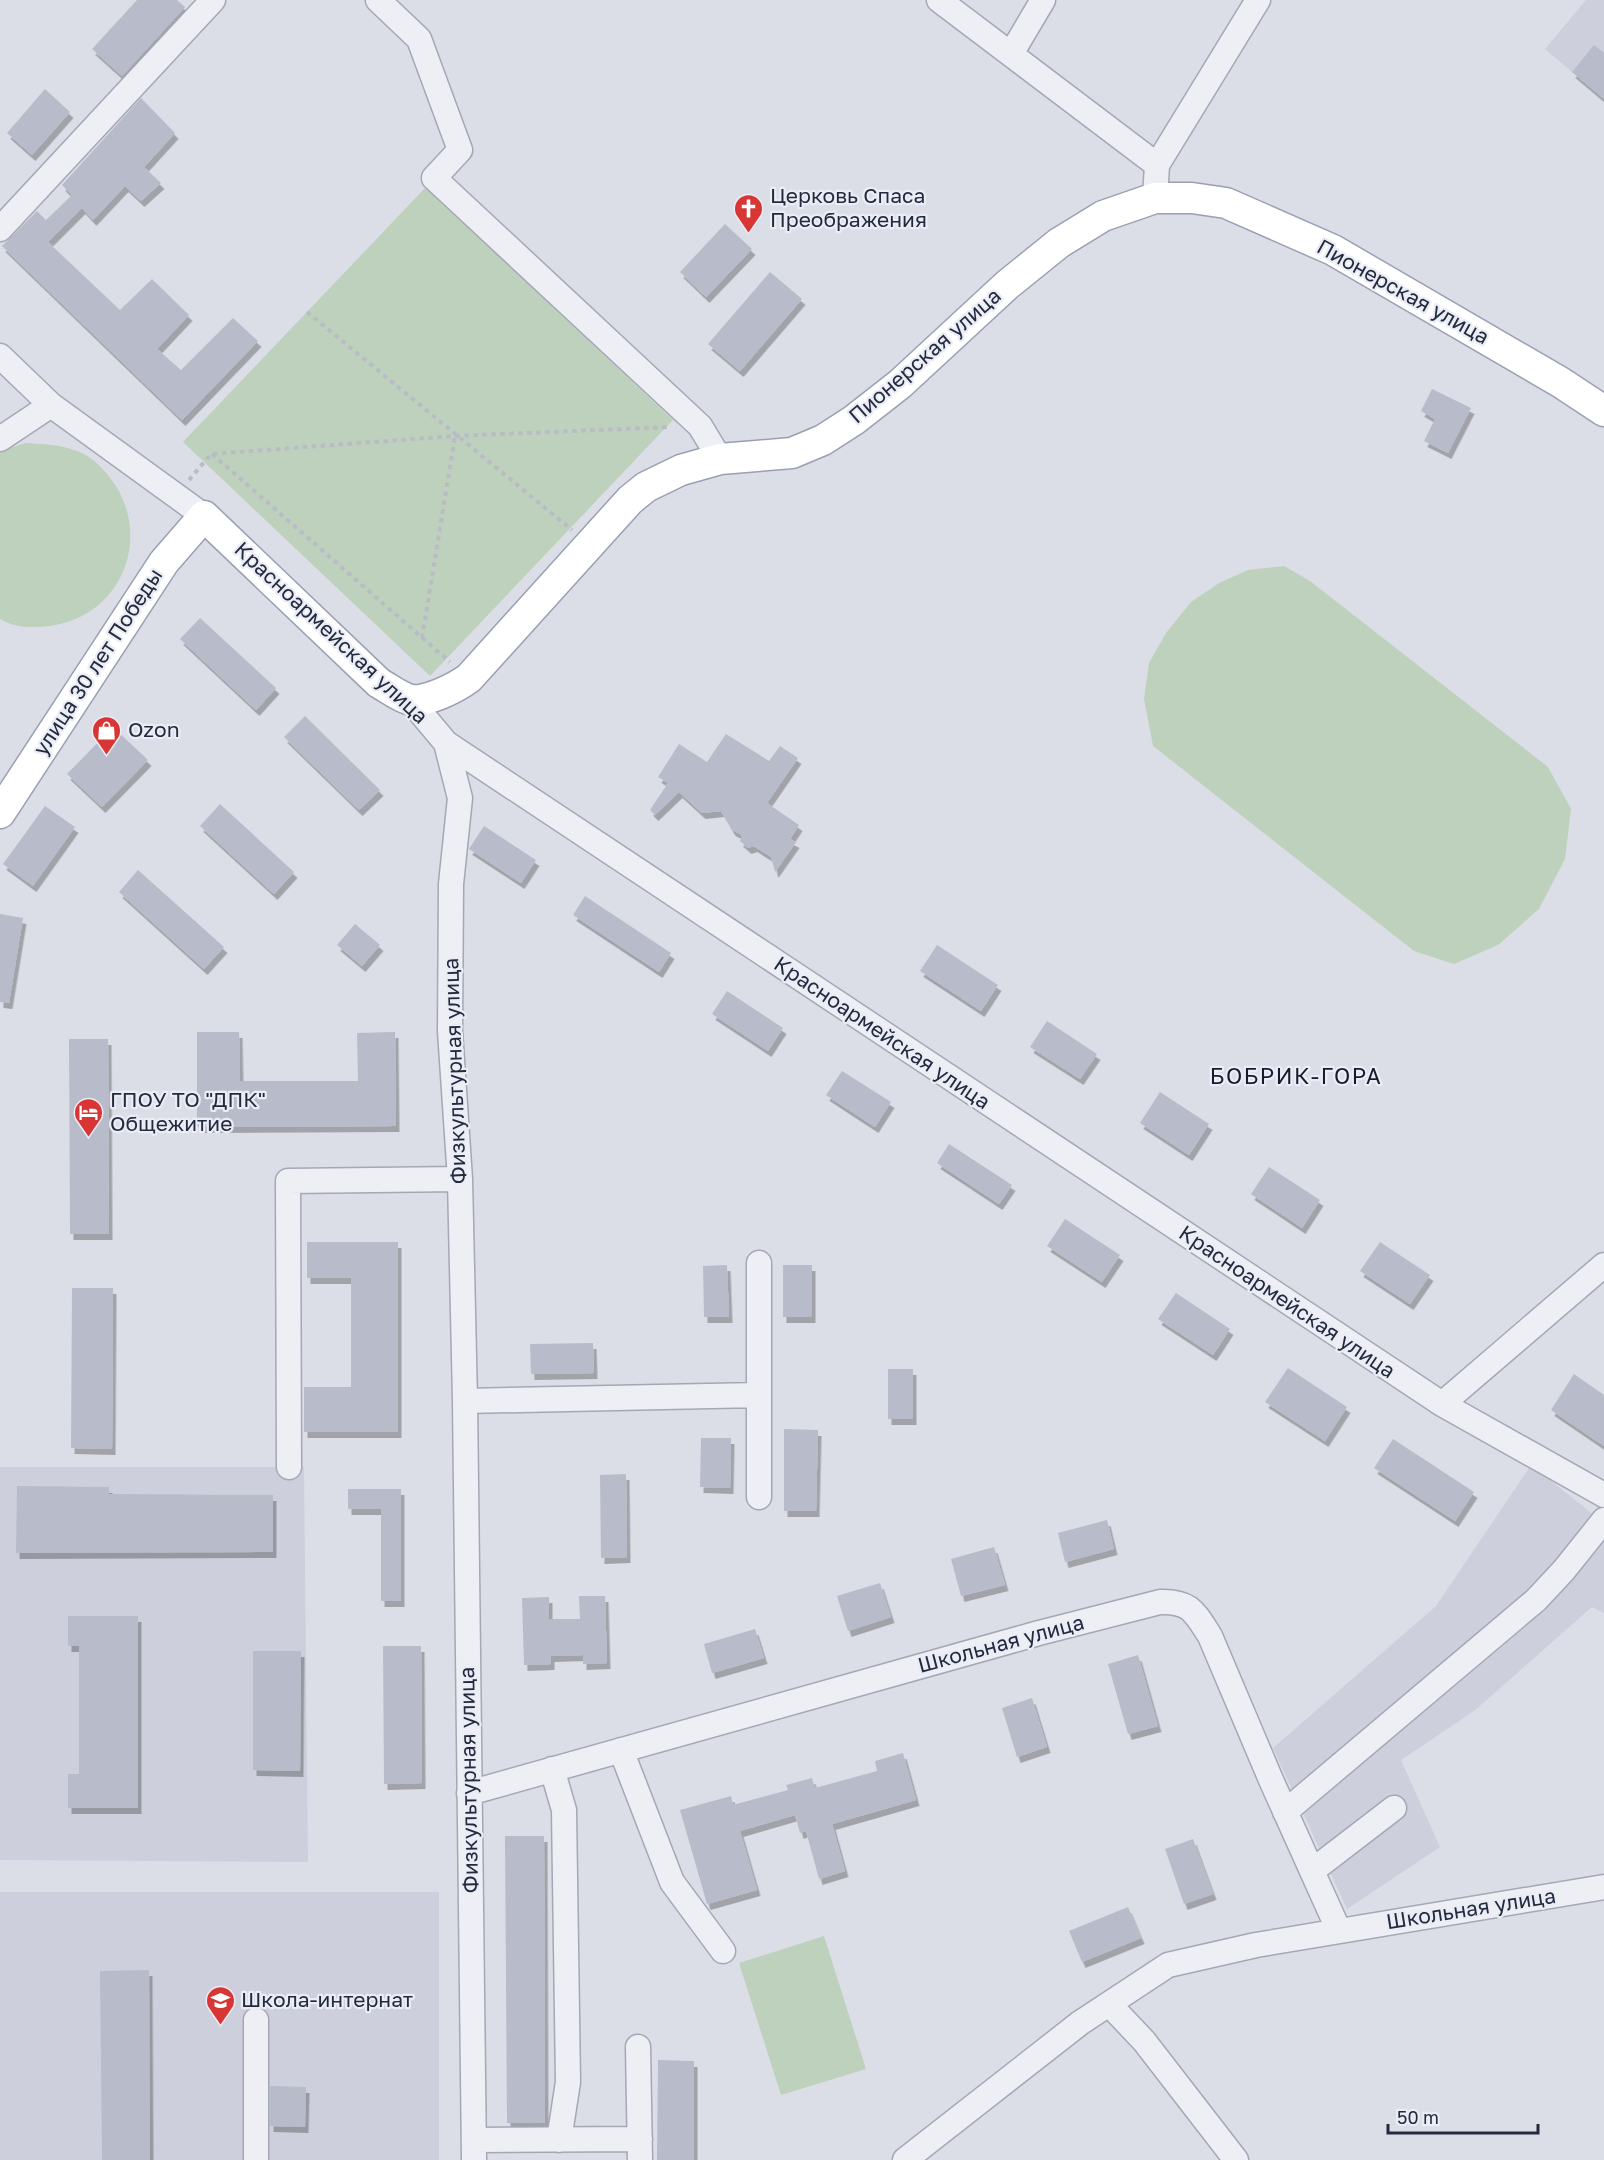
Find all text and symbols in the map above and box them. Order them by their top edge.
place label: Церковь Спаса Преображения [770,182,927,232]
church icon: Церковь Спаса Преображения [733,192,765,234]
street label: Пионерская улица [1313,233,1494,349]
street label: Пионерская улица [843,282,1006,428]
street label: Красноармейская улица [230,536,434,729]
street label: улица 30 лет Победы [27,563,167,760]
shop icon: Ozon [91,714,123,756]
place label: Ozon [128,716,180,742]
street label: Красноармейская улица [770,950,996,1114]
street label: Физкультурная улица [437,957,471,1185]
district label: БОБРИК-ГОРА [1210,1062,1382,1089]
place label: ГПОУ ТО "ДПК" Общежитие [110,1086,266,1136]
hotel icon: ГПОУ ТО "ДПК" Общежитие [73,1096,105,1138]
street label: Красноармейская улица [1175,1219,1401,1383]
street label: Школьная улица [915,1608,1087,1678]
street label: Физкультурная улица [453,1667,483,1894]
street label: Школьная улица [1384,1882,1557,1934]
school or university icon: Школа-интернат [204,1984,236,2026]
place label: Школа-интернат [241,1986,413,2012]
scale bar [1388,2097,1538,2135]
text: 50 m [1397,2106,1439,2128]

